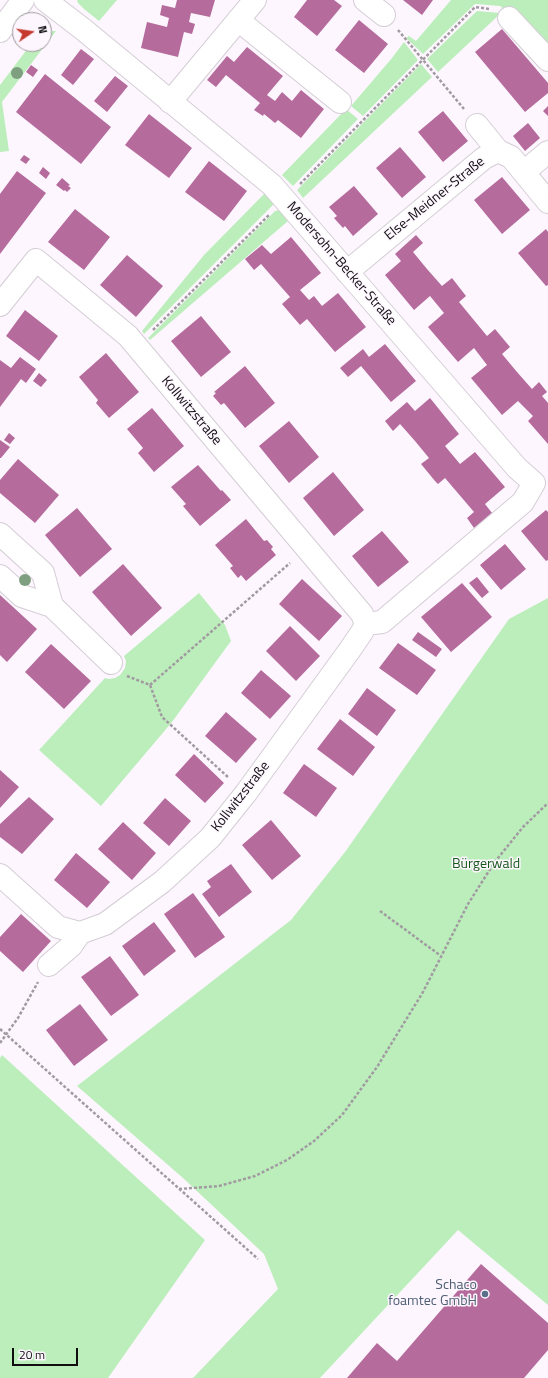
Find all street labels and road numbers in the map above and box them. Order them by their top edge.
street label: Else-Meidner-Straße [382,154,488,244]
street label: Modersohn-Becker-Straße [283,199,399,329]
street label: Kollwitzstraße [157,373,225,449]
street label: Kollwitzstraße [208,758,274,836]

